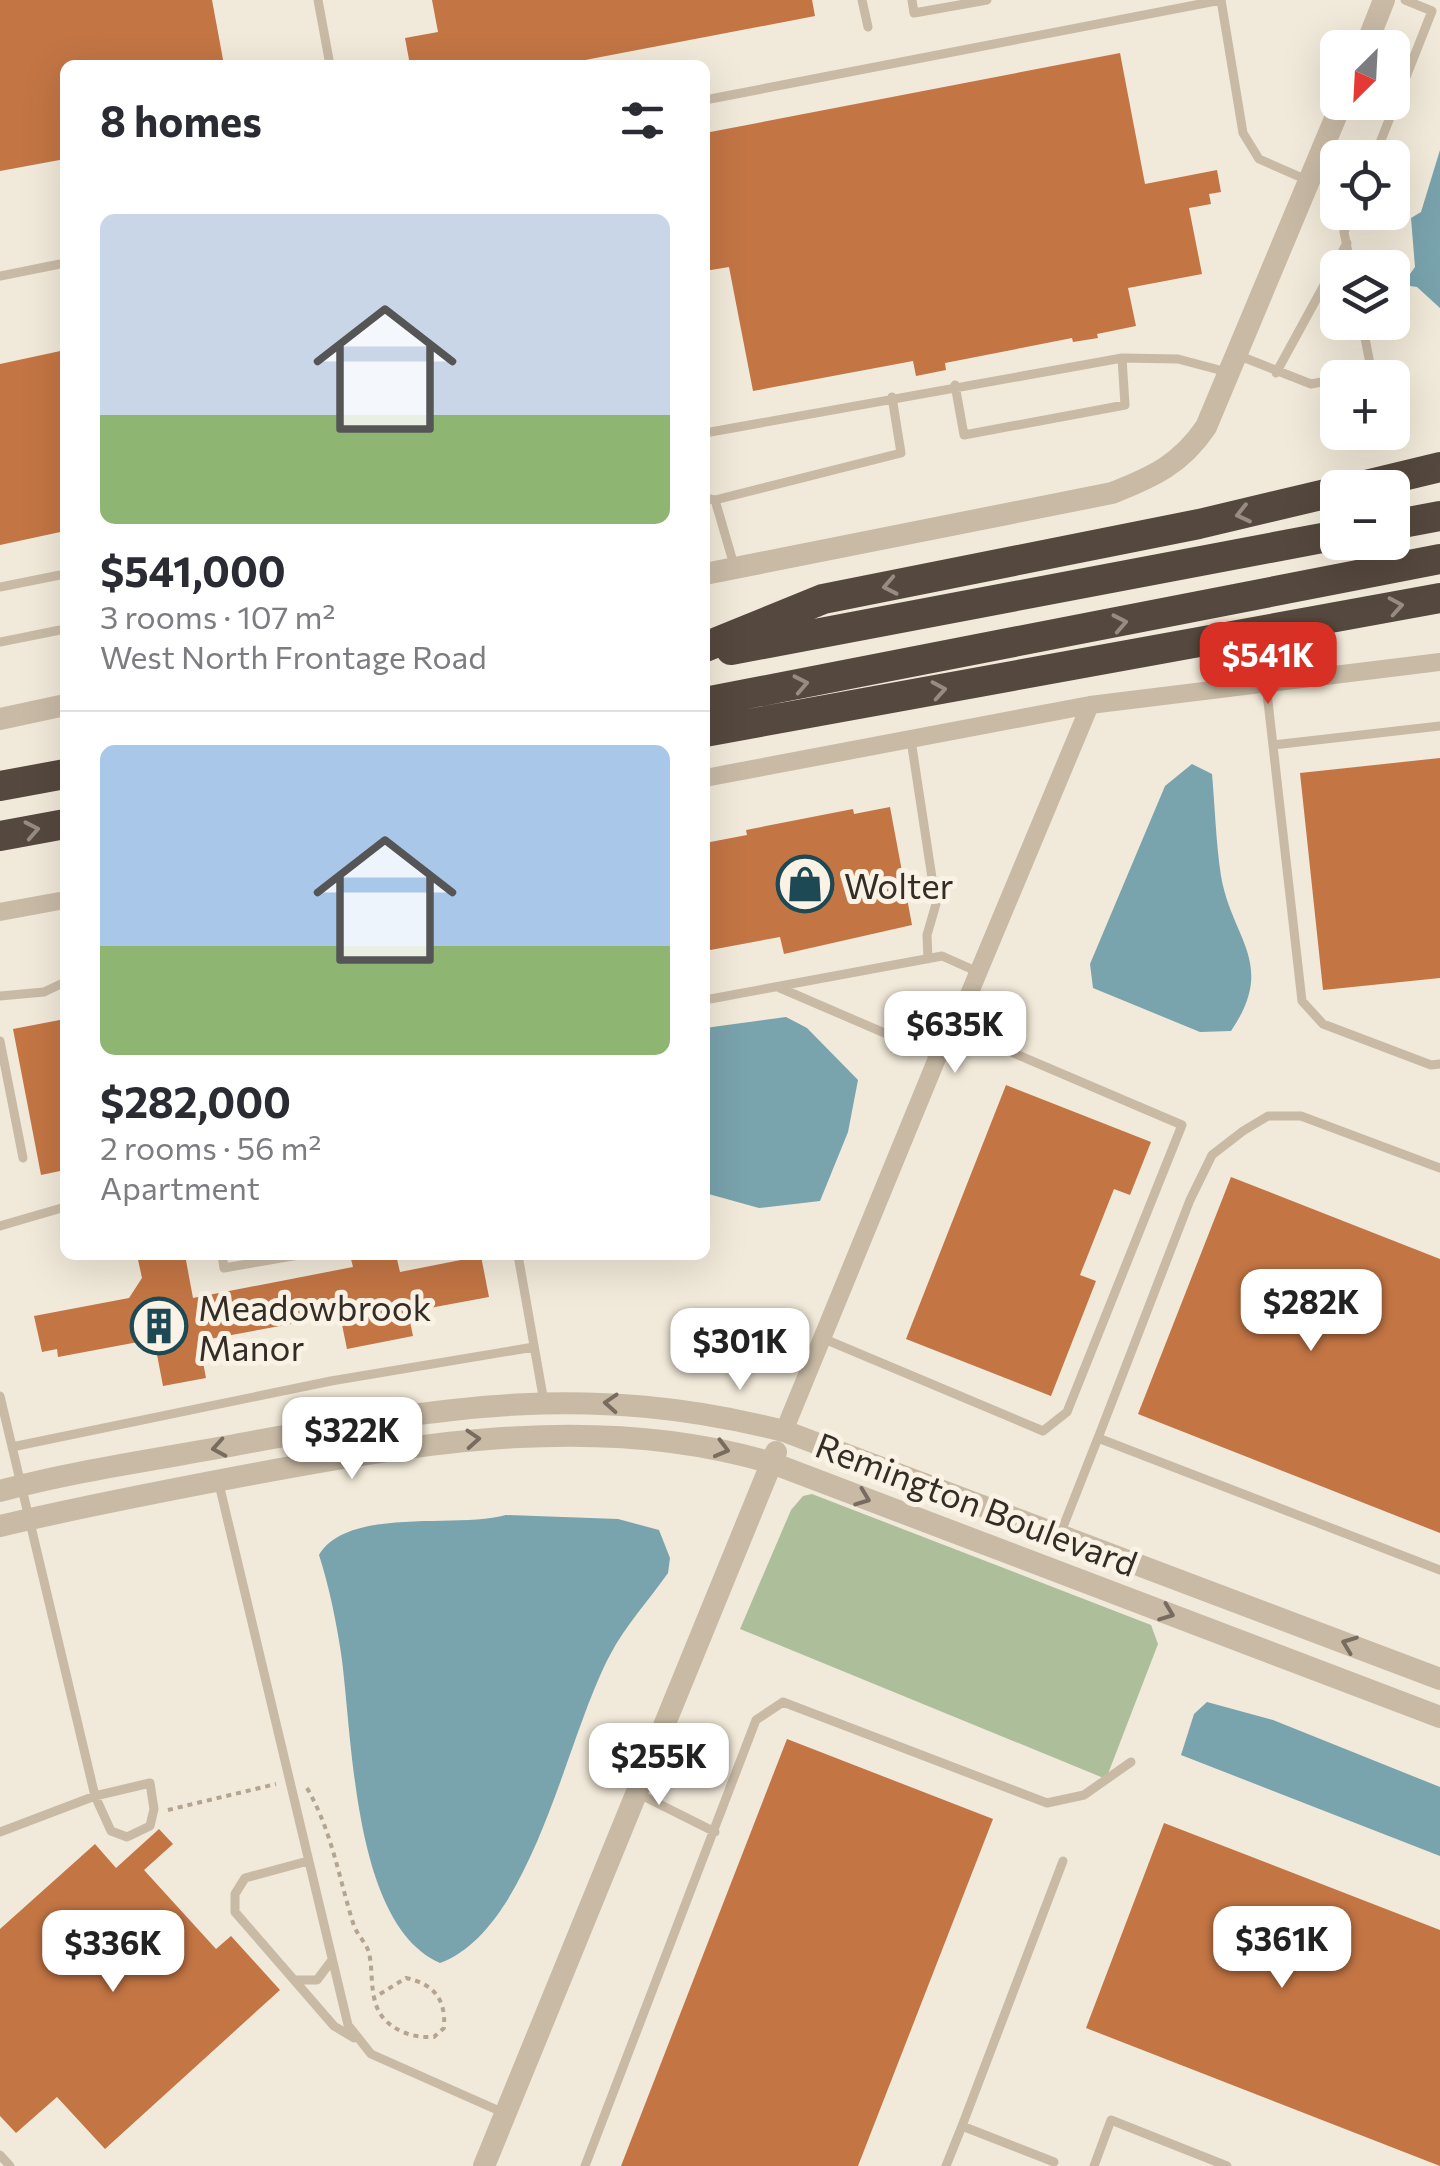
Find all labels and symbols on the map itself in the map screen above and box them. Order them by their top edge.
north arrow [1320,30,1410,120]
one-way arrow [1235,502,1252,523]
one-way arrow [882,574,899,595]
one-way arrow [1388,596,1404,617]
one-way arrow [1112,613,1128,634]
pin: $541K [1198,622,1338,707]
one-way arrow [793,674,809,695]
one-way arrow [930,680,947,701]
one-way arrow [24,821,41,842]
shop icon: Wolter [775,854,835,914]
place label: Wolter [844,863,954,906]
pin: $635K [885,991,1025,1076]
pin: $282K [1241,1269,1381,1354]
place label: Meadowbrook Manor [198,1285,432,1368]
building icon: Meadowbrook Manor [129,1296,189,1356]
pin: $301K [670,1308,810,1393]
one-way arrow [602,1393,618,1414]
pin: $322K [282,1397,422,1482]
street label: Remington Boulevard [810,1422,1144,1584]
one-way arrow [465,1429,481,1451]
one-way arrow [211,1437,228,1458]
one-way arrow [713,1437,730,1458]
one-way arrow [853,1486,871,1506]
one-way arrow [1157,1601,1174,1622]
one-way arrow [1342,1635,1359,1656]
pin: $255K [589,1723,729,1808]
pin: $361K [1212,1906,1352,1991]
pin: $336K [43,1910,183,1995]

